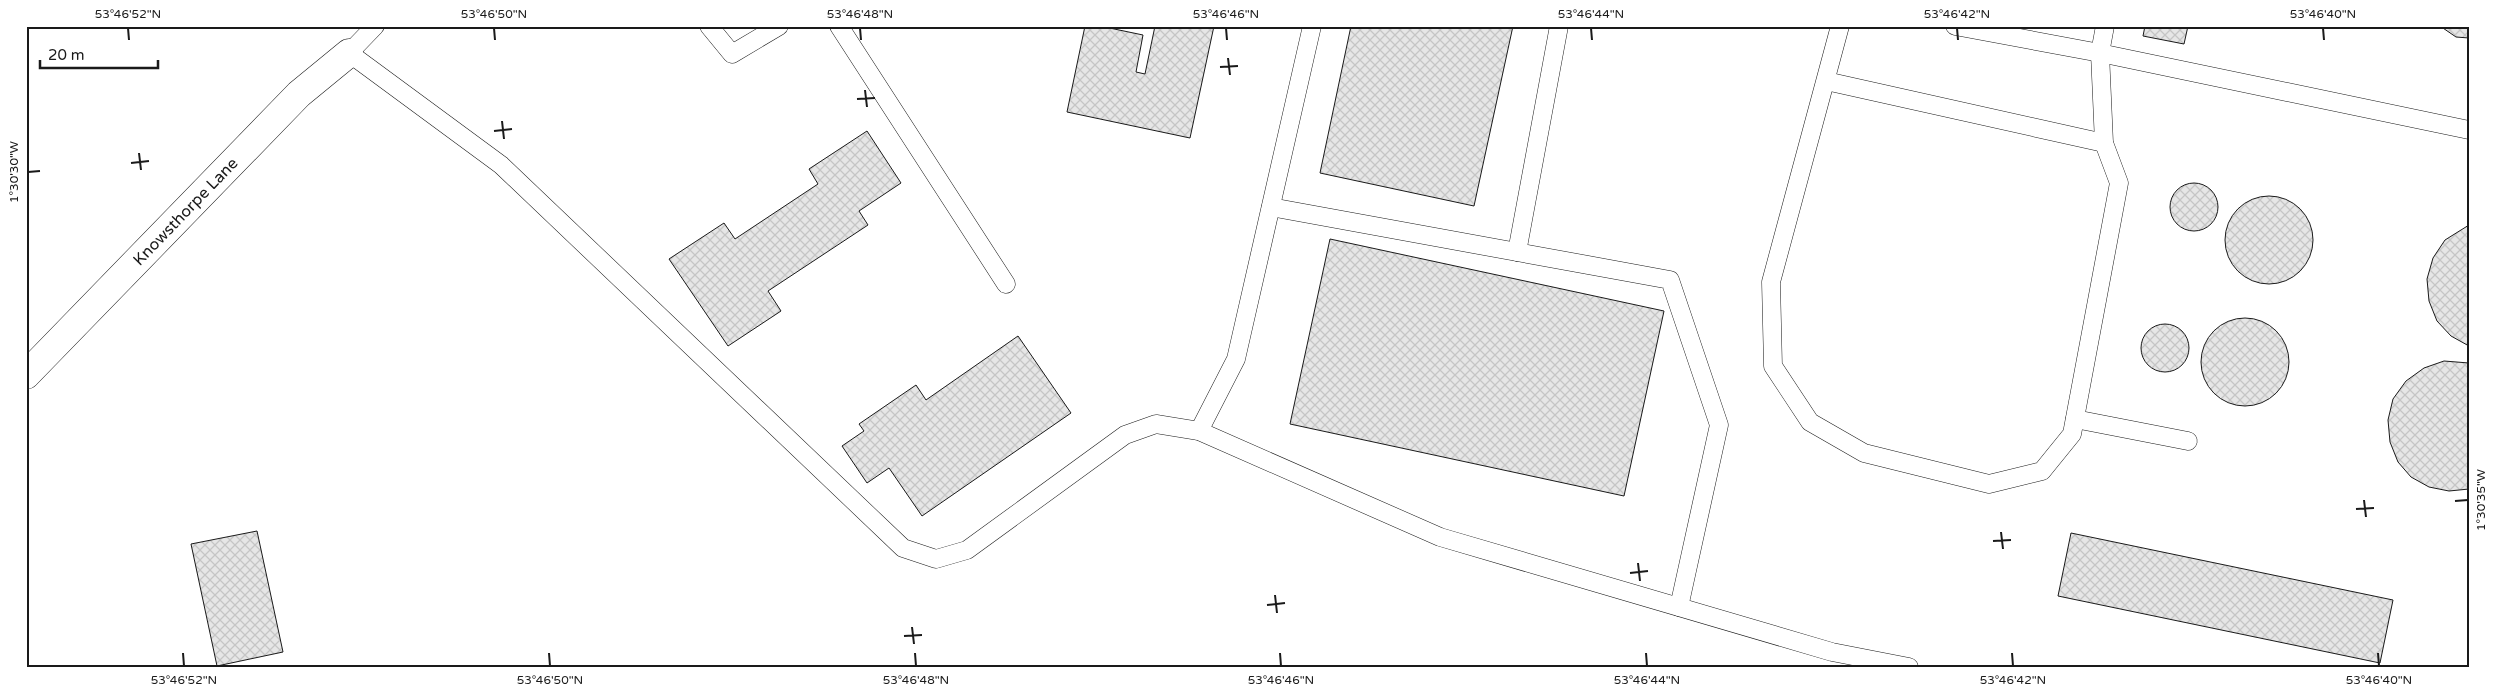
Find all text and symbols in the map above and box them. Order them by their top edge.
text: 53°46'52"N [95,7,161,21]
text: 53°46'50"N [461,7,527,21]
text: 53°46'48"N [827,7,893,21]
text: 53°46'46"N [1193,7,1259,21]
text: 53°46'44"N [1558,7,1624,21]
text: 53°46'42"N [1924,7,1990,21]
text: 53°46'40"N [2290,7,2356,21]
scale bar [40,38,158,70]
text: 20 m [48,46,85,64]
text: 1°30'30"W [7,141,21,203]
street label: Knowsthorpe Lane [129,154,242,270]
text: 1°30'35"W [2474,469,2488,531]
text: 53°46'52"N [151,673,217,687]
text: 53°46'50"N [517,673,583,687]
text: 53°46'48"N [883,673,949,687]
text: 53°46'46"N [1248,673,1314,687]
text: 53°46'44"N [1614,673,1680,687]
text: 53°46'42"N [1980,673,2046,687]
text: 53°46'40"N [2346,673,2412,687]

